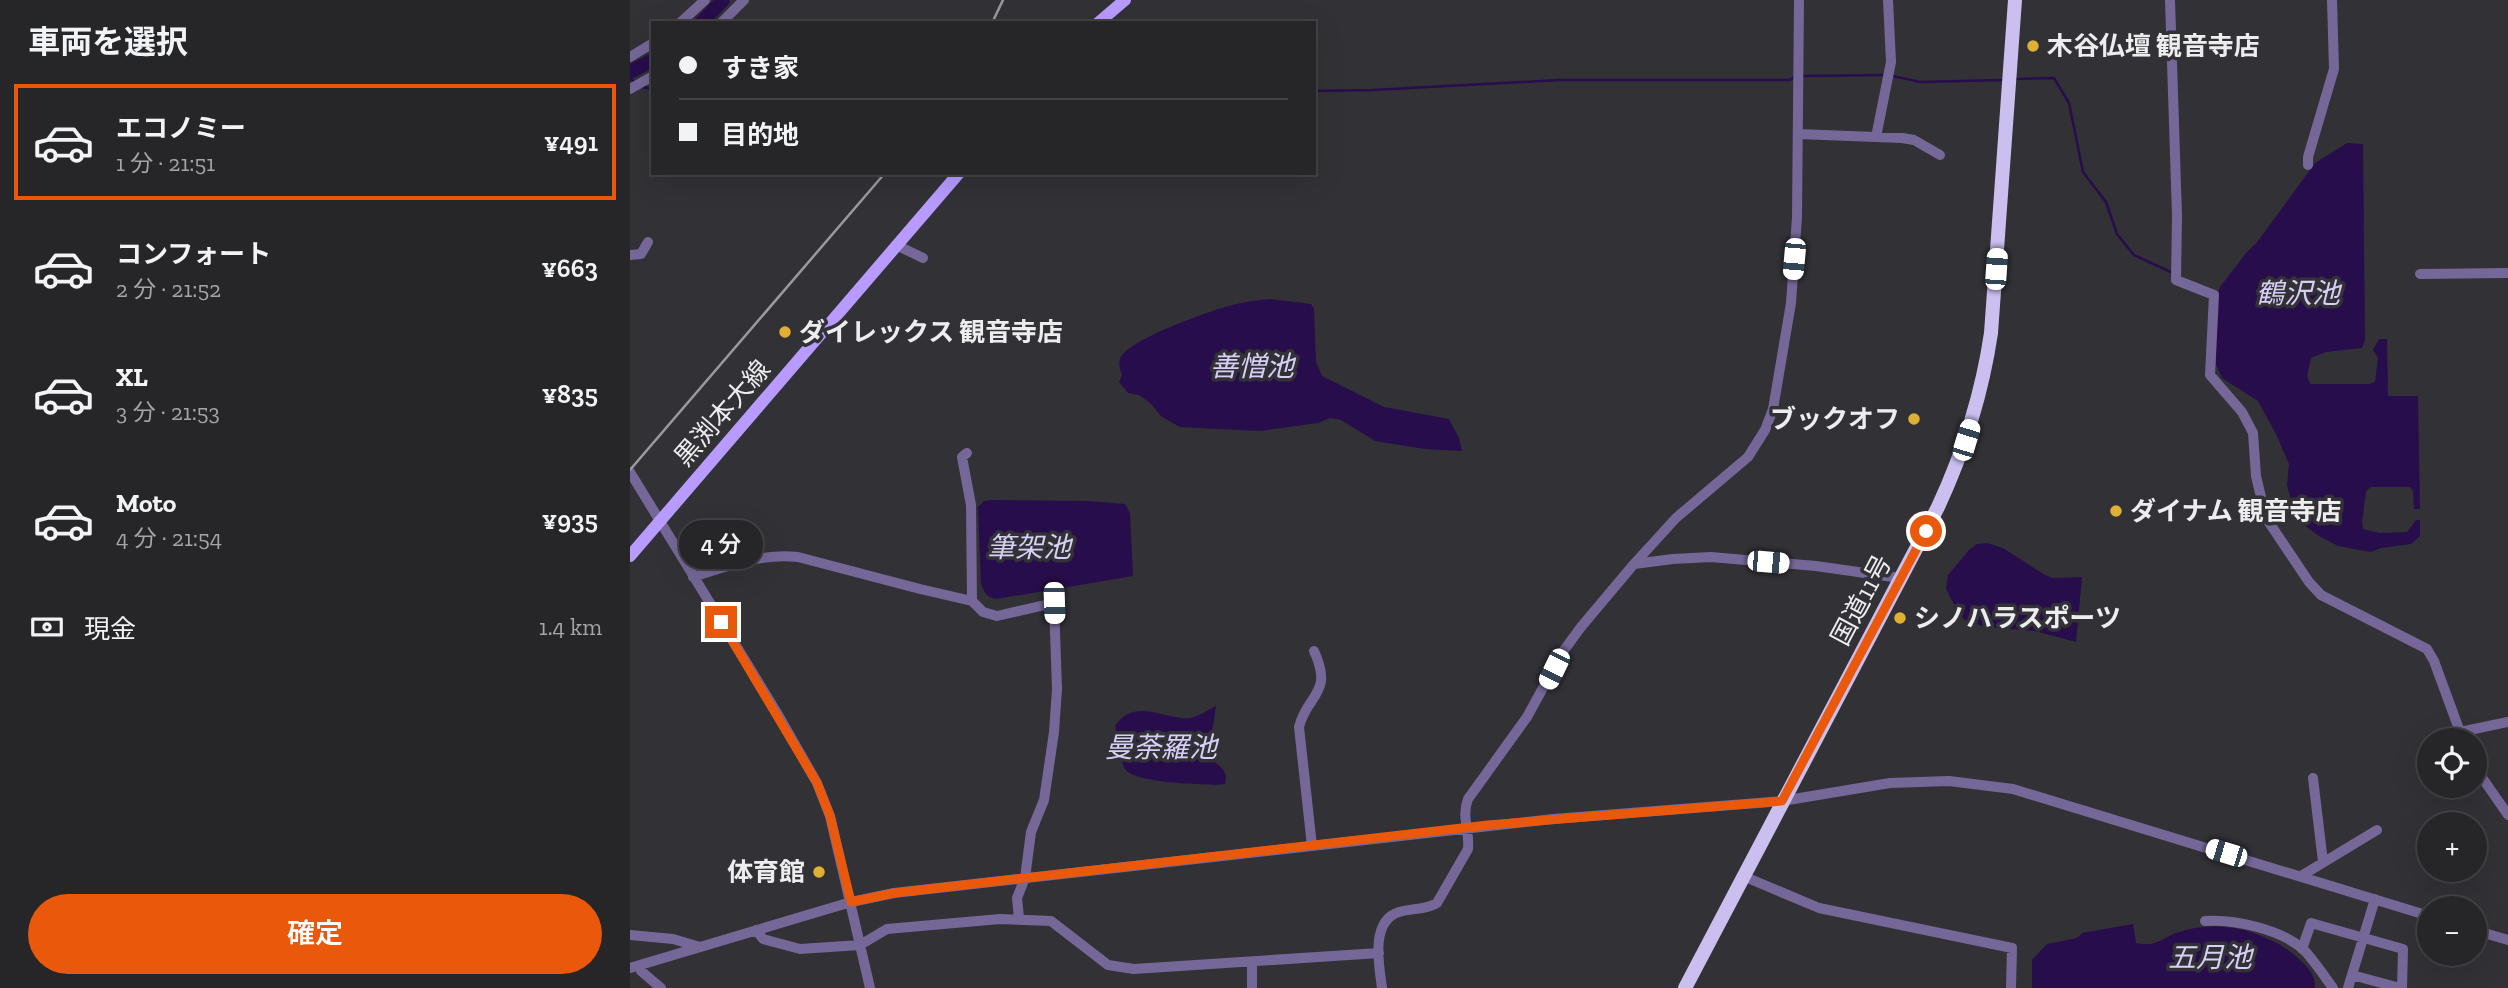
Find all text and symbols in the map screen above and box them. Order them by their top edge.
text: 車両を選択 [28,23,188,61]
place label: 木谷仏壇 観音寺店 [2047,30,2260,62]
marker: 木谷仏壇 観音寺店 [2025,38,2041,54]
text: すき家 [721,52,799,84]
icon: car [32,111,95,174]
text: エコノミー [116,112,246,144]
text: 目的地 [721,119,799,151]
text: ¥491 [544,126,598,158]
text: 1 分 · 21:51 [116,149,215,177]
icon: car [32,237,95,300]
car [1782,237,1807,281]
text: コンフォート [116,238,271,270]
car [1985,247,2008,291]
text: ¥663 [541,252,598,284]
text: 2 分 · 21:52 [116,275,221,303]
water label: 鶴沢池 [2256,277,2343,310]
place label: ダイレックス 観音寺店 [799,316,1063,348]
marker: ダイレックス 観音寺店 [777,324,793,340]
water label: 善憎池 [1210,350,1297,383]
street label: 黒渕本大線 [667,353,777,473]
text: XL [116,361,148,393]
icon: car [32,363,95,426]
text: ¥835 [542,378,598,410]
text: 3 分 · 21:53 [116,398,220,426]
place label: ブックオフ [1770,403,1900,435]
marker: ブックオフ [1906,411,1922,427]
car [1950,417,1983,463]
text: Moto [116,487,176,519]
icon: car [32,489,95,552]
place label: ダイナム 観音寺店 [2130,495,2342,527]
marker: ダイナム 観音寺店 [2108,503,2124,519]
text: ¥935 [542,504,598,536]
route start [1910,515,1942,547]
callout: 4 分 [679,520,763,570]
text: 4 分 · 21:54 [116,524,222,552]
text: 4 分 [701,530,741,558]
water label: 筆架池 [987,531,1074,564]
street label: 国道11号 [1824,549,1898,651]
car [1747,550,1790,574]
car [1043,582,1066,624]
place label: シノハラスポーツ [1914,602,2121,634]
route end [705,606,737,638]
icon: cash [28,608,66,646]
marker: シノハラスポーツ [1892,610,1908,626]
text: 現金 [84,613,136,645]
text: 1.4 km [539,613,602,641]
car [1536,646,1573,692]
map controls [2417,728,2487,966]
button: locate [2417,728,2487,798]
water label: 曼荼羅池 [1105,731,1220,764]
button: + [2417,812,2487,882]
car [2203,837,2250,869]
place label: 体育館 [727,856,805,888]
marker: 体育館 [811,864,827,880]
button: 確定 [28,894,602,974]
button: − [2417,896,2487,966]
water label: 五月池 [2168,941,2255,974]

